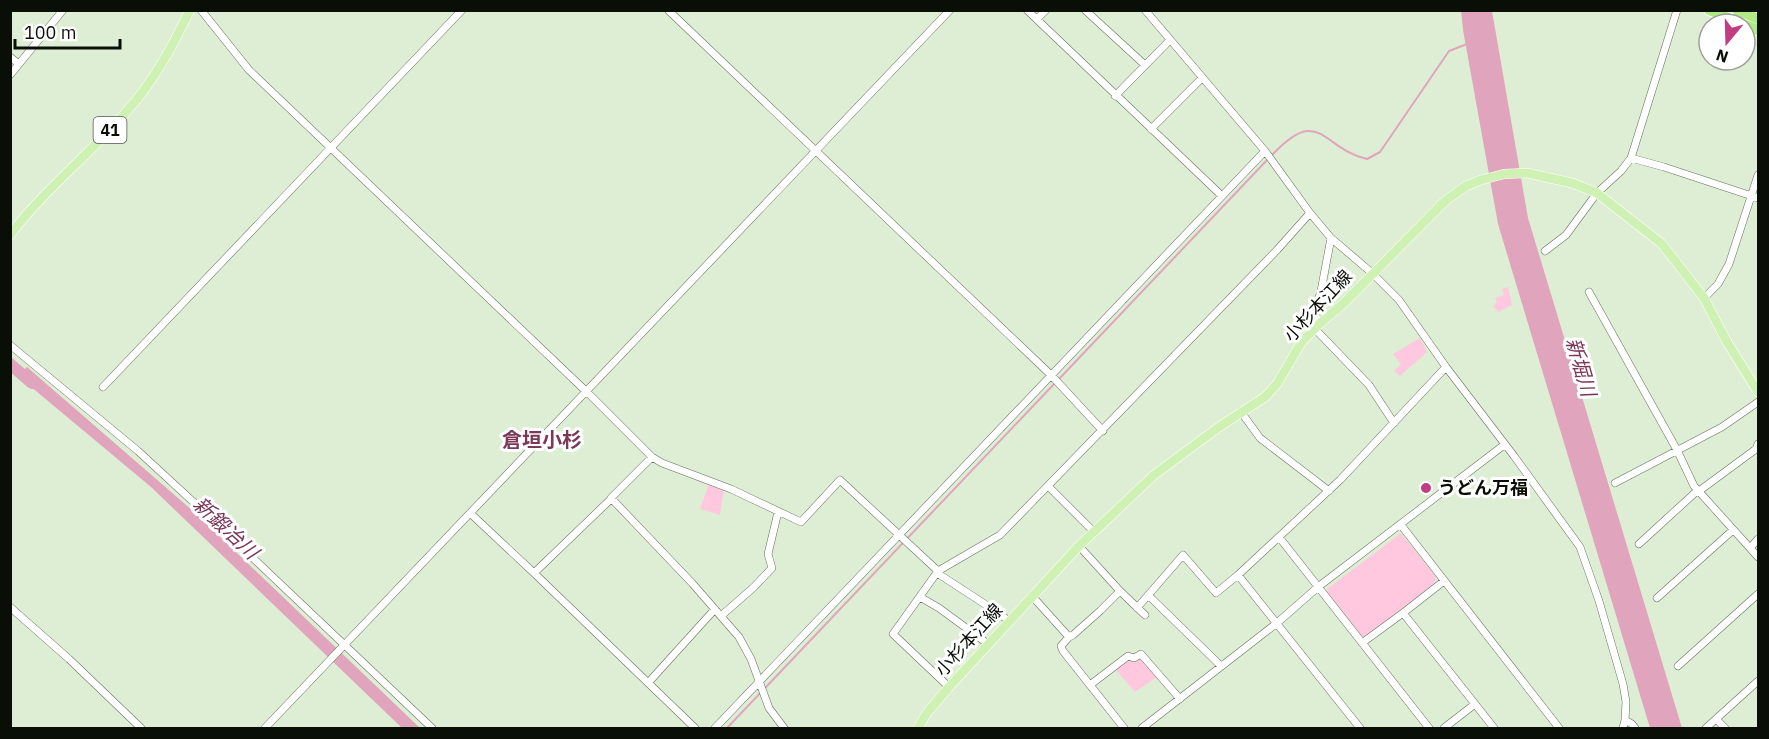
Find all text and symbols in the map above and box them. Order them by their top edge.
scale bar [15,12,120,50]
north arrow [1697,12,1757,72]
text: 100 m [24,21,76,44]
text: N [1713,45,1731,68]
road number: 41 [94,117,126,143]
street label: 小杉本江線 [1279,265,1357,346]
water label: 新堀川 [1560,334,1603,401]
district label: 倉垣小杉 [502,426,582,453]
place label: うどん万福 [1438,476,1528,499]
marker: うどん万福 [1419,481,1433,495]
water label: 新鍛冶川 [188,490,266,566]
street label: 小杉本江線 [930,599,1007,681]

